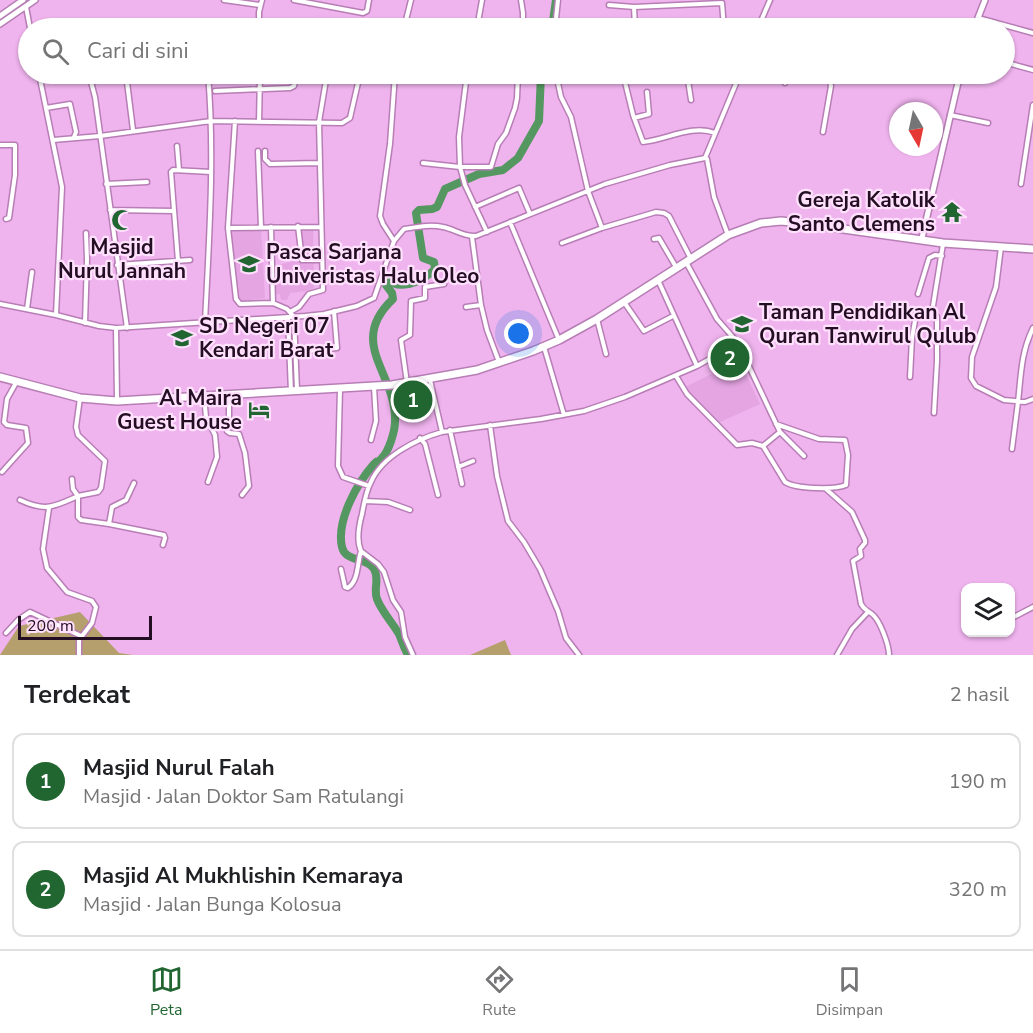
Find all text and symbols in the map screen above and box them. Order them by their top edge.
search box [18,18,1015,84]
icon: search [39,35,72,68]
text: Cari di sini [87,36,189,66]
north arrow [889,102,943,156]
place label: Gereja Katolik Santo Clemens [788,186,936,238]
temple icon: Gereja Katolik Santo Clemens [940,200,964,224]
mosque icon: Masjid Nurul Jannah [110,208,134,232]
place label: Masjid Nurul Jannah [58,233,186,285]
place label: Pasca Sarjana Univeristas Halu Oleo [266,238,479,290]
school or university icon: Pasca Sarjana Univeristas Halu Oleo [237,252,261,276]
place label: Taman Pendidikan Al Quran Tanwirul Qulub [759,298,976,350]
place label: SD Negeri 07 Kendari Barat [199,312,334,364]
school or university icon: Taman Pendidikan Al Quran Tanwirul Qulub [730,312,754,336]
your location [504,319,533,348]
school or university icon: SD Negeri 07 Kendari Barat [170,326,194,350]
pin: 2 [710,336,750,380]
pin: 1 [394,378,432,422]
place label: Al Maira Guest House [117,384,242,436]
hotel icon: Al Maira Guest House [247,398,271,422]
map controls [961,583,1015,637]
button: layers [961,583,1015,637]
scale bar [18,613,152,640]
text: 200 m [27,615,74,637]
text: Terdekat [24,677,130,712]
text: 2 hasil [950,681,1009,708]
text: Masjid Nurul Falah [83,753,275,783]
text: 1 [40,768,52,795]
text: 190 m [949,768,1007,795]
text: Masjid · Jalan Doktor Sam Ratulangi [83,783,404,810]
text: Masjid Al Mukhlishin Kemaraya [83,861,403,891]
text: 2 [40,876,52,903]
text: 320 m [949,876,1007,903]
text: Masjid · Jalan Bunga Kolosua [83,891,342,918]
tab: Peta [150,963,183,1021]
tab: Rute [482,963,516,1021]
tab: Disimpan [816,963,883,1021]

